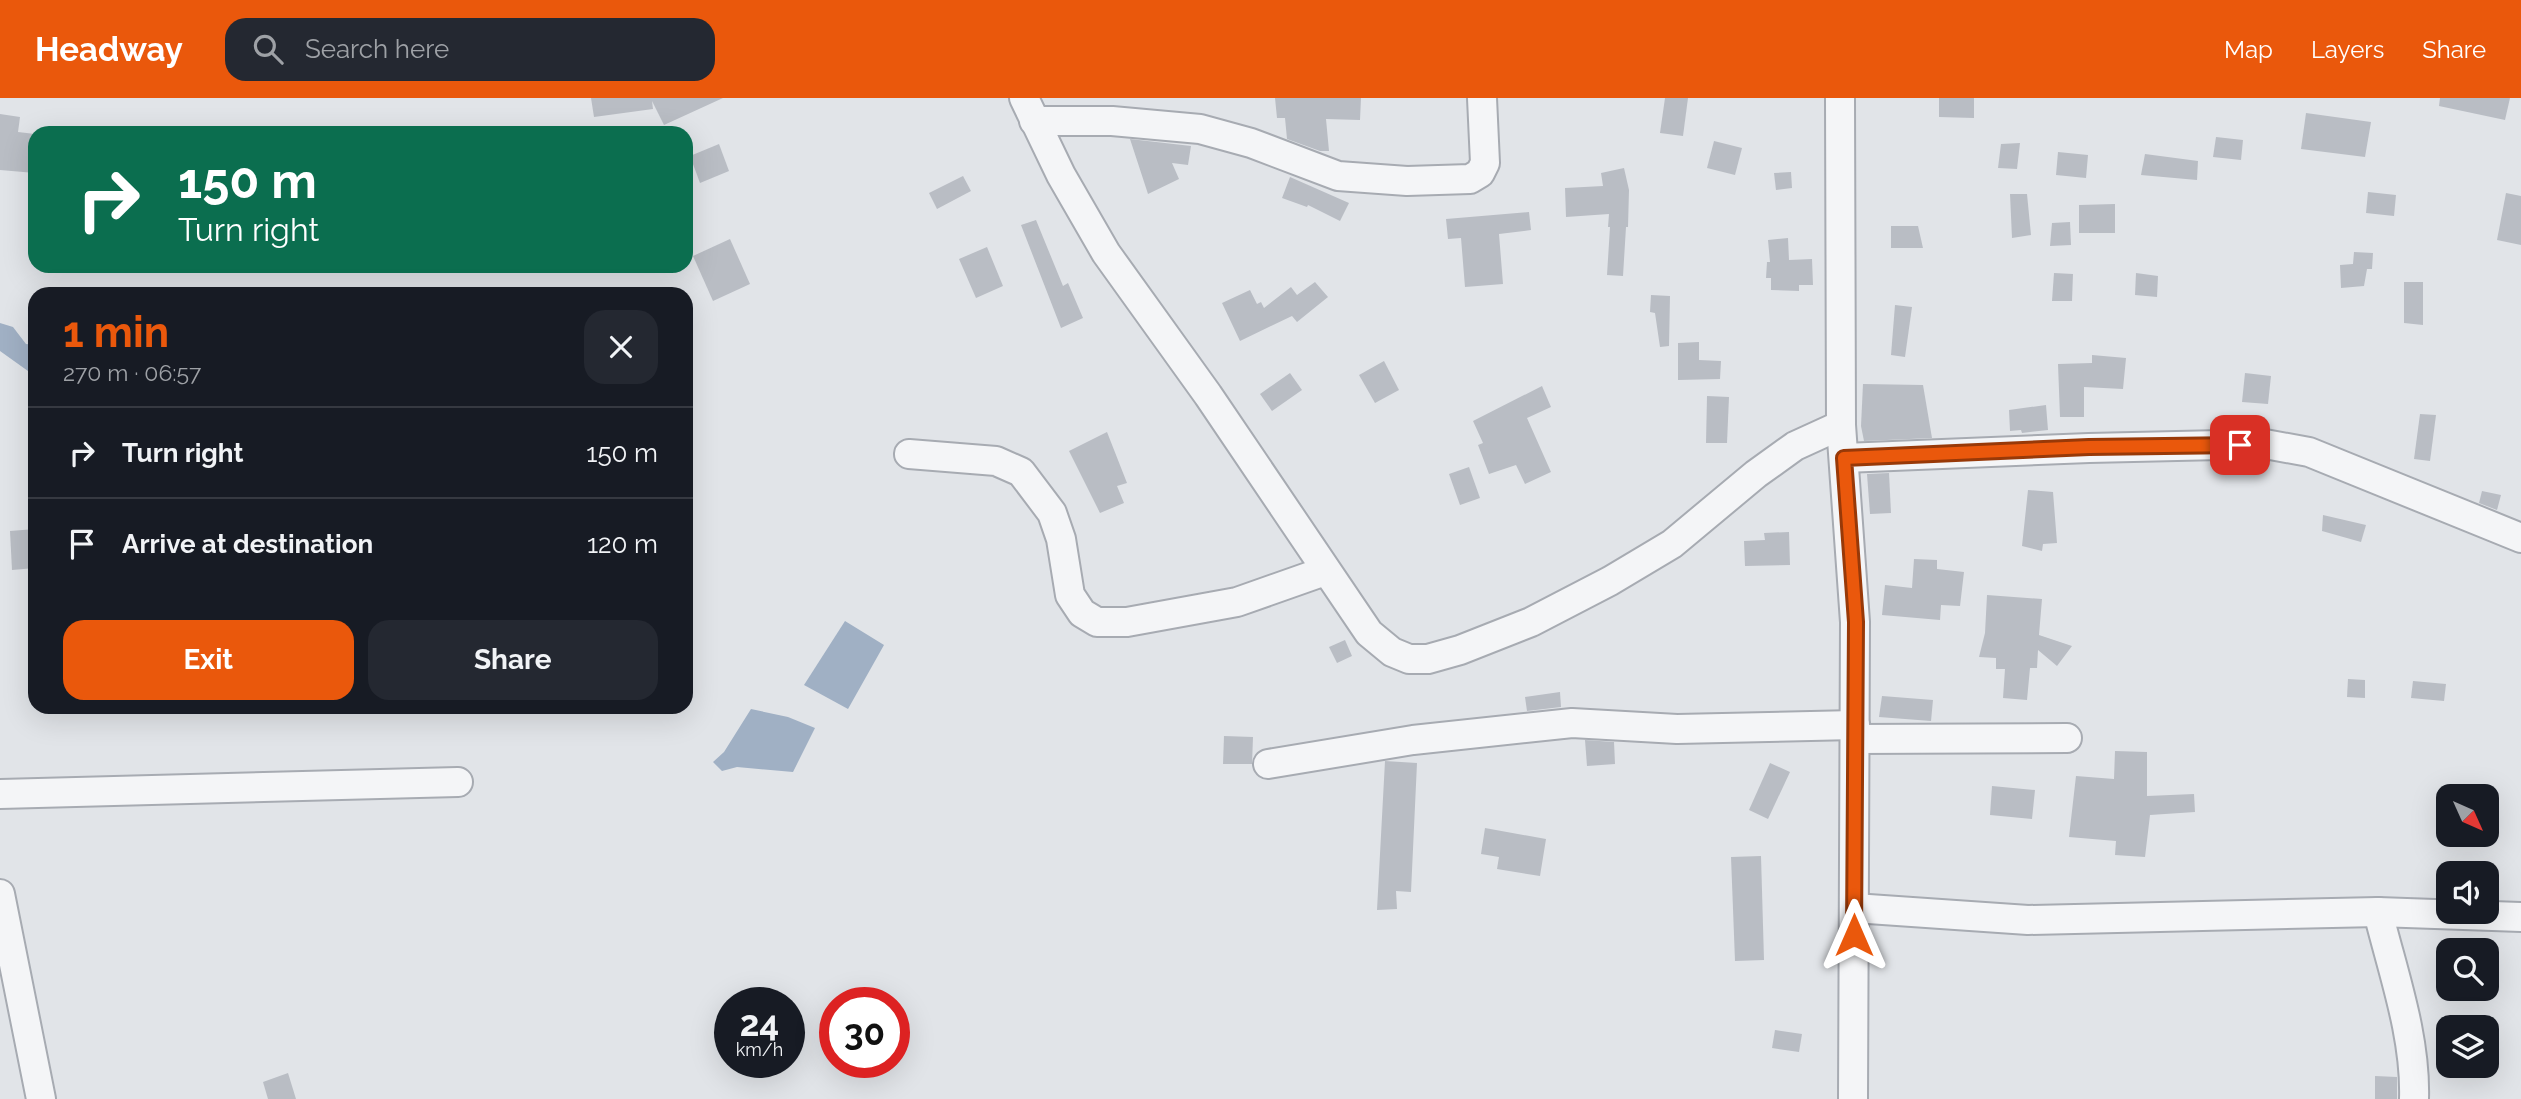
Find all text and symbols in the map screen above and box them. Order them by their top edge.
search box [225,18,715,81]
text: Headway [35,30,183,69]
icon: search [249,30,287,68]
text: Search here [305,34,449,64]
text: Map [2224,35,2273,64]
text: Layers [2311,35,2384,64]
text: Share [2422,35,2486,64]
text: 150 m [178,152,317,209]
icon: right [63,154,154,245]
text: Turn right [178,211,319,248]
text: 1 min [63,308,169,357]
button: close [584,310,658,384]
text: 270 m · 06:57 [63,359,201,386]
pin [2210,415,2270,475]
icon: arrive [2221,426,2259,464]
icon: right [63,434,101,472]
text: Turn right [122,438,243,468]
text: 150 m [586,438,658,468]
icon: arrive [63,525,101,563]
text: Arrive at destination [122,529,373,559]
text: 120 m [587,529,658,559]
button: Exit [63,620,354,700]
button: Share [368,620,658,700]
north arrow [2436,784,2499,847]
map controls [2436,784,2499,1078]
button: sound [2436,861,2499,924]
position arrow [1817,898,1891,972]
button: search [2436,938,2499,1001]
speed limit sign: 30 [819,987,910,1078]
text: 24 [740,1003,779,1044]
button: layers [2436,1015,2499,1078]
text: km/h [736,1039,783,1060]

